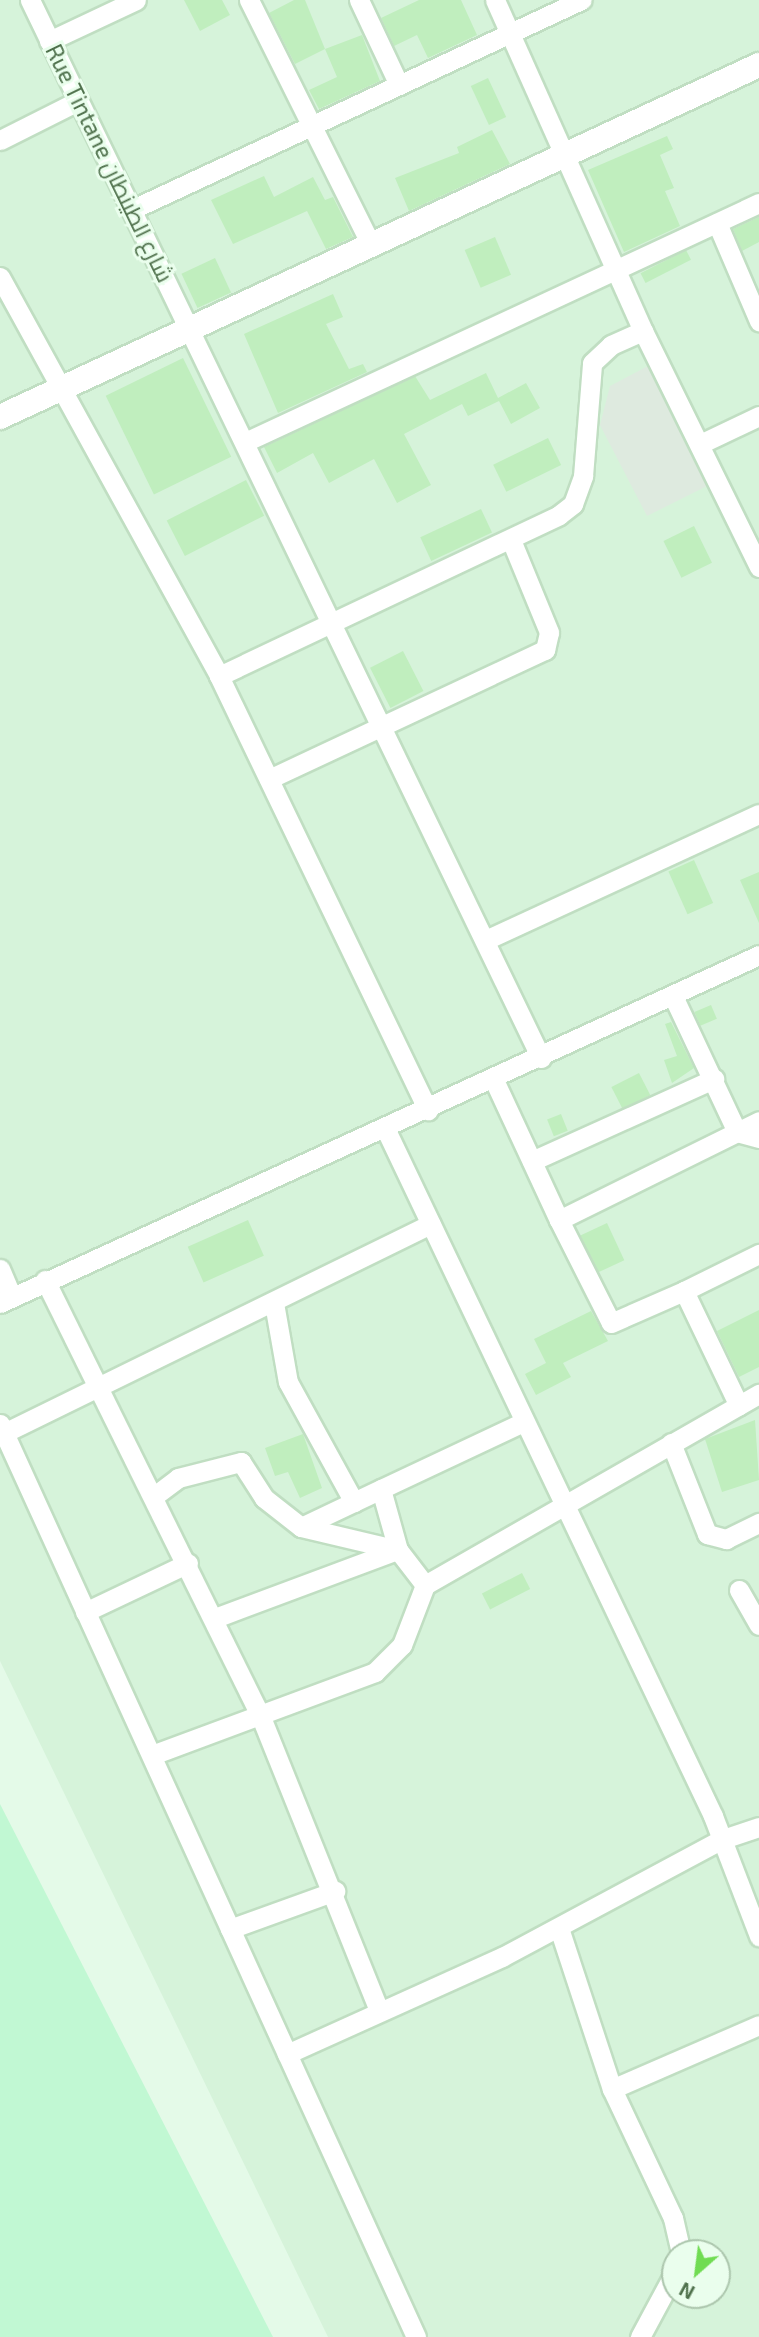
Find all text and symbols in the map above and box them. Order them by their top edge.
street label: Rue Tintane شارع الطينطان [40,39,180,287]
north arrow [661,2239,731,2309]
text: N [675,2278,698,2305]

